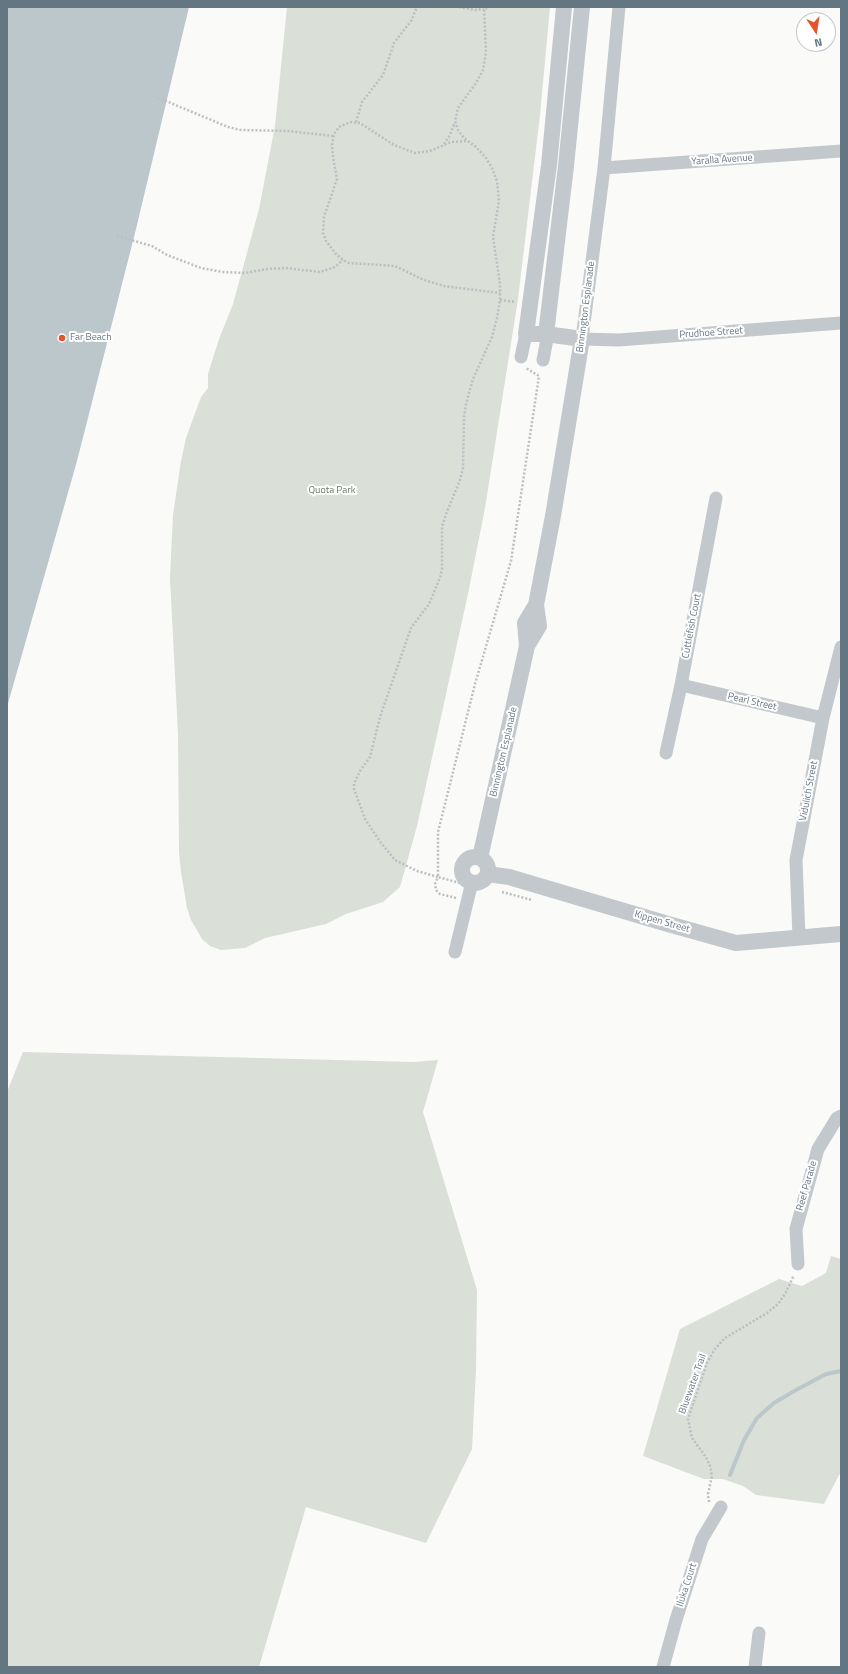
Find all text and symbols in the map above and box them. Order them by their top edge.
north arrow [796,12,836,52]
text: N [813,34,824,51]
street label: Yaralla Avenue [691,152,753,168]
street label: Binnington Esplanade [574,261,598,353]
street label: Prudhoe Street [679,325,743,341]
place label: Far Beach [70,332,112,344]
marker: Far Beach [57,333,67,343]
park label: Quota Park [308,485,356,497]
street label: Cuttlefish Court [680,593,704,659]
street label: Pearl Street [726,691,778,713]
street label: Binnington Esplanade [488,706,520,798]
street label: Vidulich Street [797,760,821,822]
street label: Kippen Street [633,908,691,936]
street label: Reef Parade [794,1160,820,1212]
street label: Bluewater Trail [677,1352,709,1416]
street label: Iluka Court [674,1562,700,1608]

